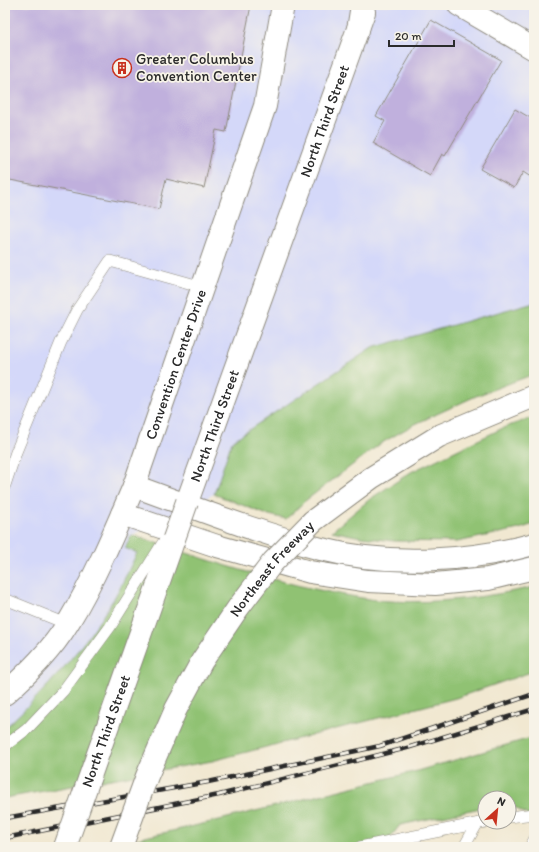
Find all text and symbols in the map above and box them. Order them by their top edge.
scale bar [389,22,454,48]
text: 20 m [395,29,422,43]
place label: Greater Columbus Convention Center [136,50,257,85]
building icon: Greater Columbus Convention Center [111,57,133,79]
street label: North Third Street [296,62,353,180]
street label: Convention Center Drive [142,287,210,442]
street label: North Third Street [186,367,243,484]
street label: Northeast Freeway [226,517,317,620]
street label: North Third Street [78,672,134,790]
north arrow [477,790,517,830]
text: N [495,794,508,809]

